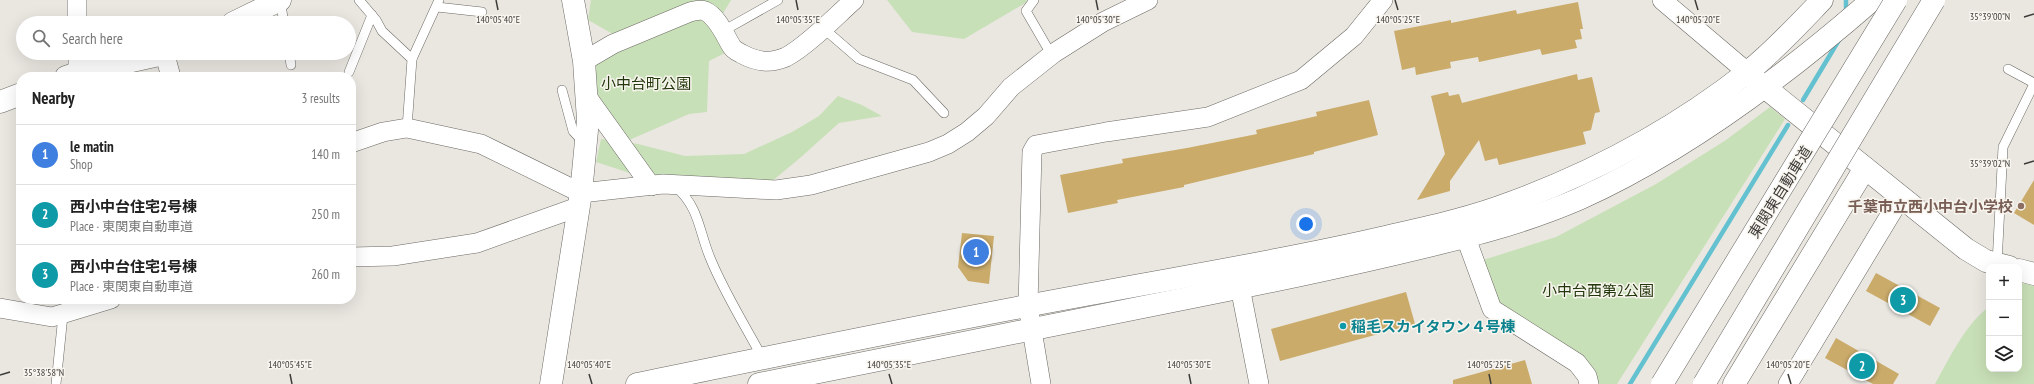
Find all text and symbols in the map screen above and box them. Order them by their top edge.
text: 35°39'00"N [1970,10,2010,23]
text: 140°05'40"E [476,13,520,26]
text: 140°05'35"E [776,13,820,26]
text: 140°05'30"E [1076,13,1120,26]
text: 140°05'25"E [1376,13,1420,26]
text: 140°05'20"E [1676,13,1720,26]
search box [16,16,356,60]
icon: search [30,27,52,49]
text: Search here [62,29,123,48]
park label: 小中台町公園 [601,74,691,93]
text: Nearby [32,87,75,109]
text: 3 results [301,90,340,107]
text: le matin [70,137,114,156]
street label: 東関東自動車道 [1744,142,1816,242]
text: 1 [42,146,48,163]
text: 140 m [311,146,340,163]
text: Shop [70,156,93,173]
text: 35°39'02"N [1970,157,2010,170]
text: 西小中台住宅2号棟 [70,197,197,216]
place label: 千葉市立西小中台小学校 [1848,197,2013,216]
marker: 千葉市立西小中台小学校 [2016,201,2026,211]
text: 2 [42,206,48,223]
text: 250 m [311,206,340,223]
your location [1296,214,1316,234]
text: Place · 東関東自動車道 [70,218,193,235]
pin: 1 [963,237,989,267]
text: 西小中台住宅1号棟 [70,257,197,276]
map controls [1986,264,2022,372]
button: + [1986,264,2022,300]
text: 3 [42,266,48,283]
text: 260 m [311,266,340,283]
text: Place · 東関東自動車道 [70,278,193,295]
park label: 小中台西第2公園 [1542,281,1654,300]
pin: 3 [1890,285,1916,315]
button: − [1986,300,2022,336]
place label: 稲毛スカイタウン４号棟 [1351,317,1515,336]
marker: 稲毛スカイタウン４号棟 [1338,321,1348,331]
button: layers [1986,336,2022,372]
pin: 2 [1849,351,1875,381]
text: 140°05'45"E [268,358,312,371]
text: 140°05'40"E [567,358,611,371]
text: 140°05'35"E [867,358,911,371]
text: 140°05'30"E [1167,358,1211,371]
text: 140°05'25"E [1467,358,1511,371]
text: 140°05'20"E [1766,358,1810,371]
text: 35°38'58"N [24,366,64,379]

